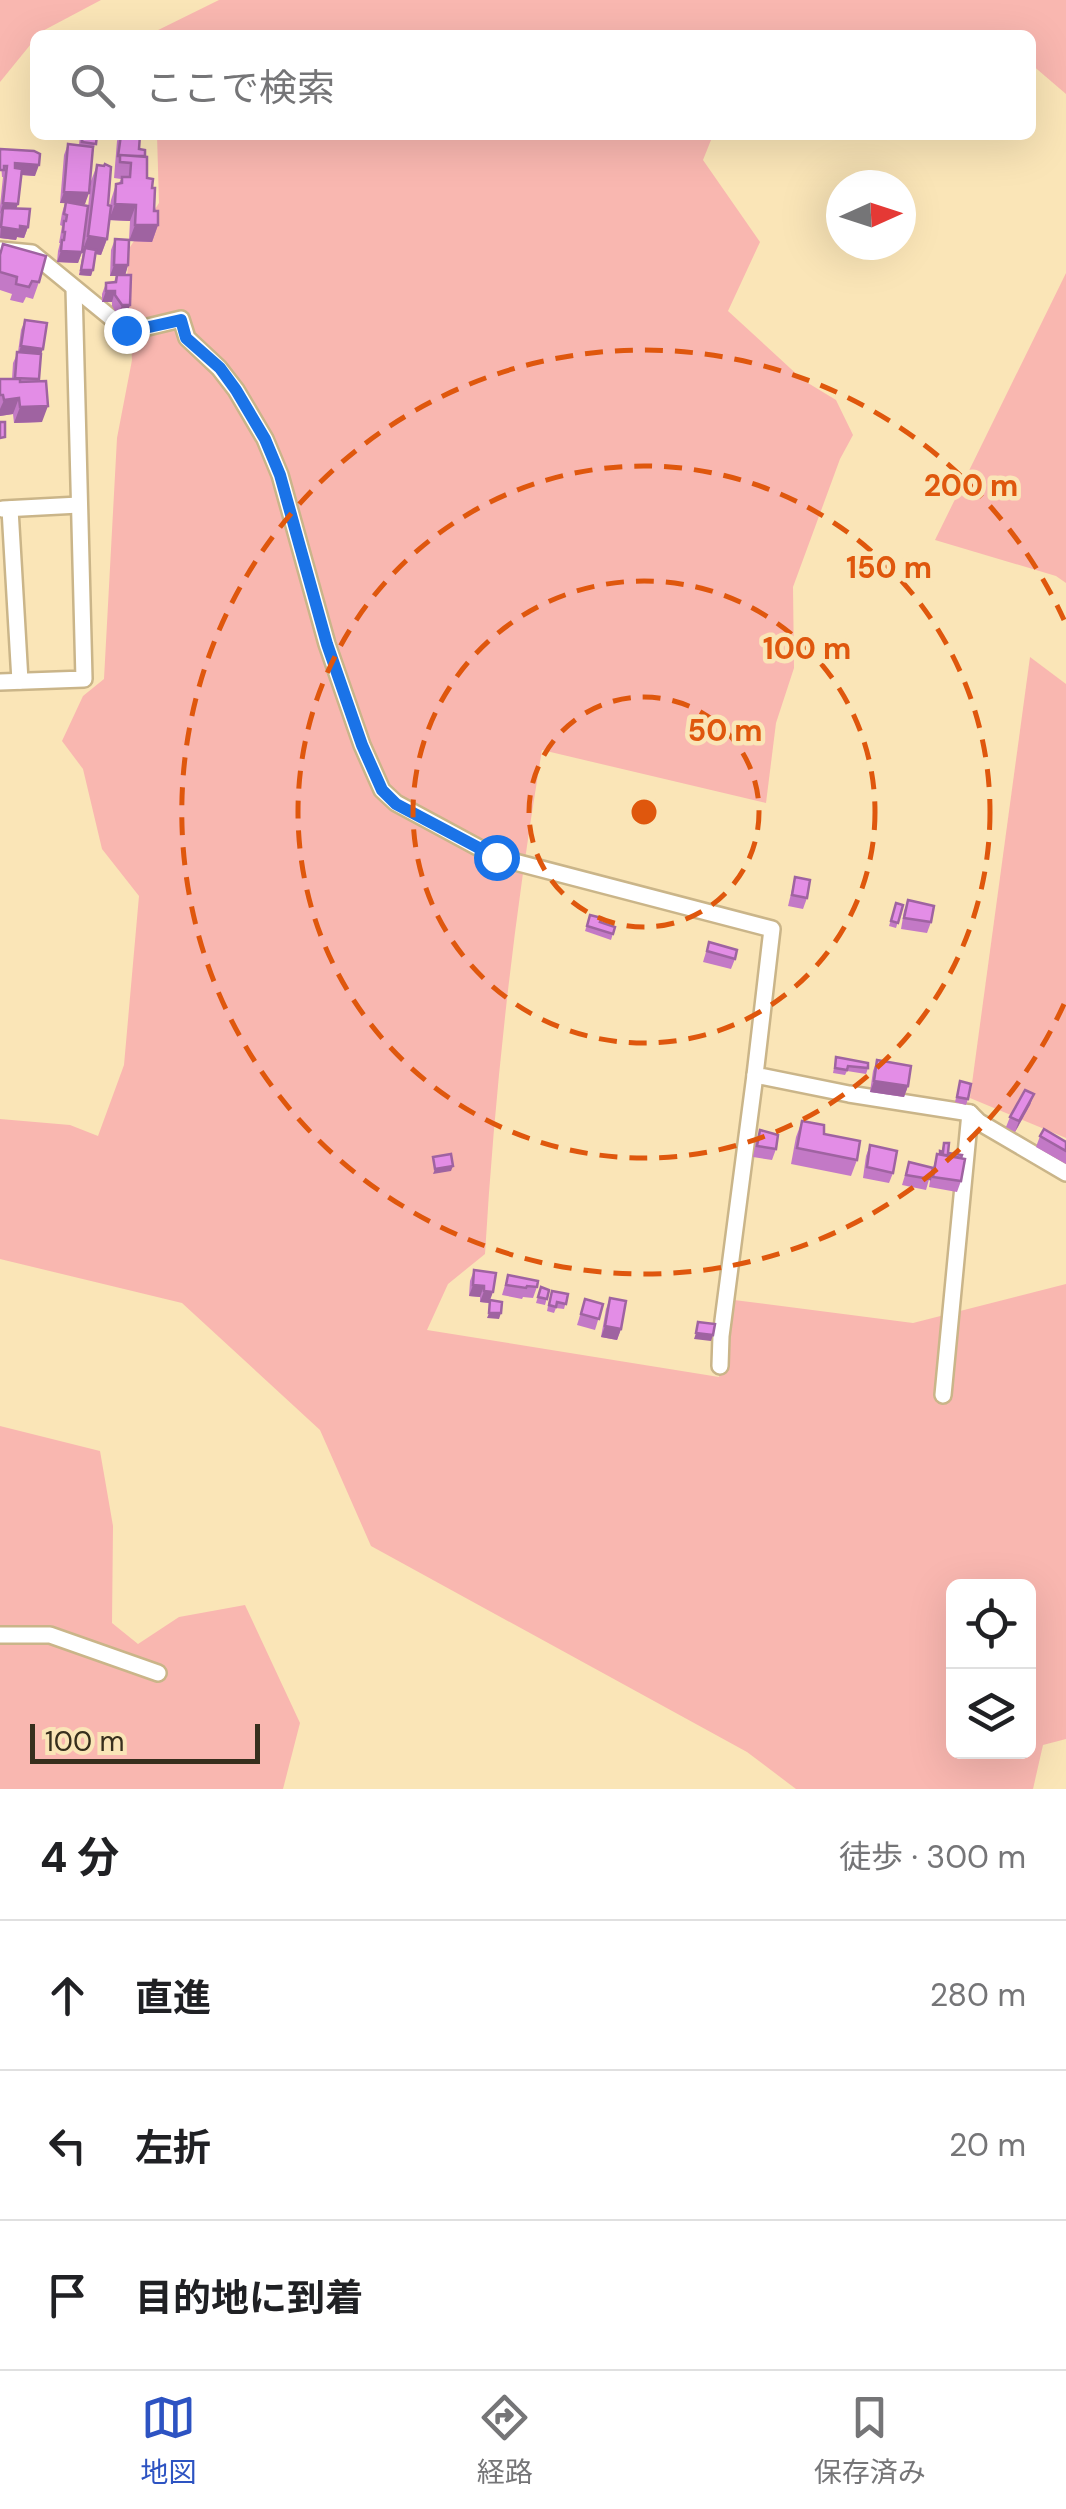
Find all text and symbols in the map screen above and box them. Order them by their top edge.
search box [30,30,1036,140]
icon: search [65,58,120,113]
text: ここで検索 [145,63,335,113]
north arrow [826,170,916,260]
route end [104,308,150,354]
text: 200 m [924,466,1018,505]
text: 150 m [846,548,932,587]
text: 100 m [763,629,851,668]
text: 50 m [687,711,763,750]
centre of rings [626,794,662,830]
route start [474,835,520,881]
map controls [946,1579,1036,1759]
button: locate [946,1579,1036,1669]
button: layers [946,1669,1036,1759]
scale bar [30,1719,260,1764]
text: 100 m [45,1723,124,1760]
text: 4 分 [40,1830,119,1885]
text: 徒歩 · 300 m [839,1836,1026,1878]
icon: ahead [40,1968,95,2023]
text: 直進 [135,1973,211,2023]
text: 280 m [930,1974,1026,2016]
icon: left [40,2118,95,2173]
text: 左折 [135,2123,211,2173]
text: 20 m [949,2124,1026,2166]
icon: arrive [40,2268,95,2323]
text: 目的地に到着 [135,2273,363,2323]
tab: 地図 [140,2390,196,2491]
tab: 経路 [477,2390,533,2491]
tab: 保存済み [814,2390,926,2491]

